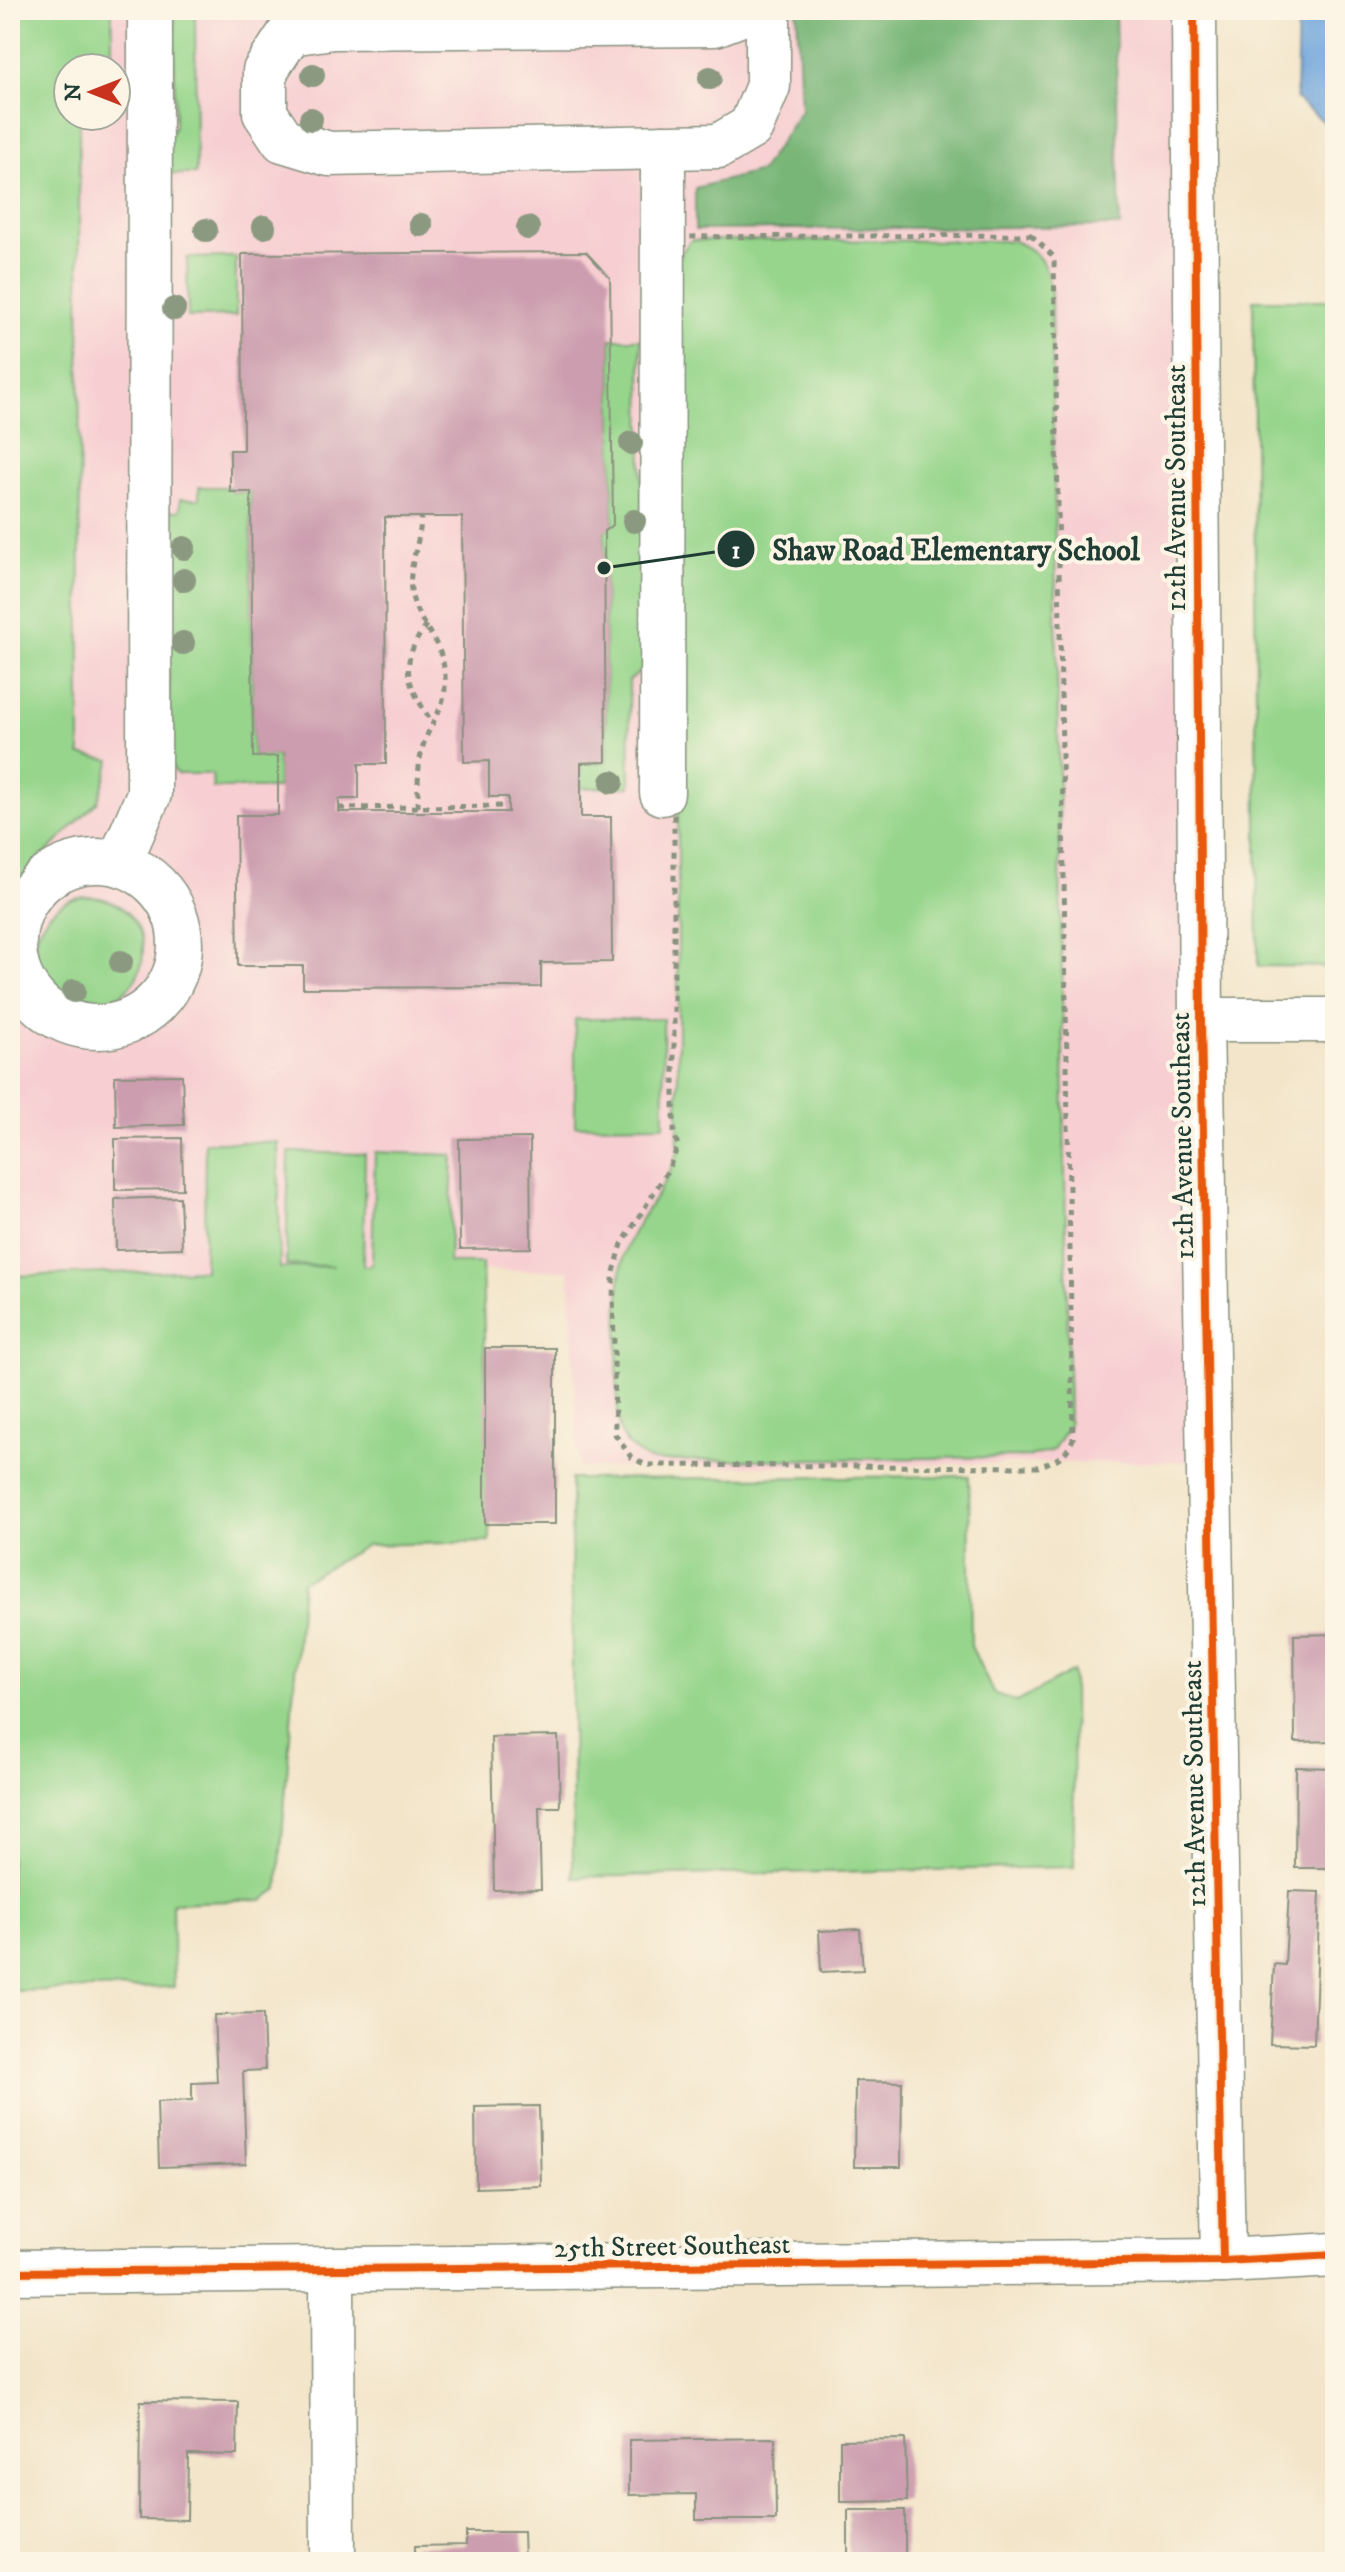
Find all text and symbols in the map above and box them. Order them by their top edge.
north arrow [52,52,132,132]
text: N [60,83,87,101]
street label: 12th Avenue Southeast [1159,364,1194,612]
callout: Shaw Road Elementary School [716,522,1156,576]
text: Shaw Road Elementary School [772,533,1141,570]
text: 1 [732,536,741,566]
street label: 12th Avenue Southeast [1163,1012,1202,1260]
street label: 12th Avenue Southeast [1175,1660,1214,1908]
street label: 25th Street Southeast [553,2227,791,2266]

